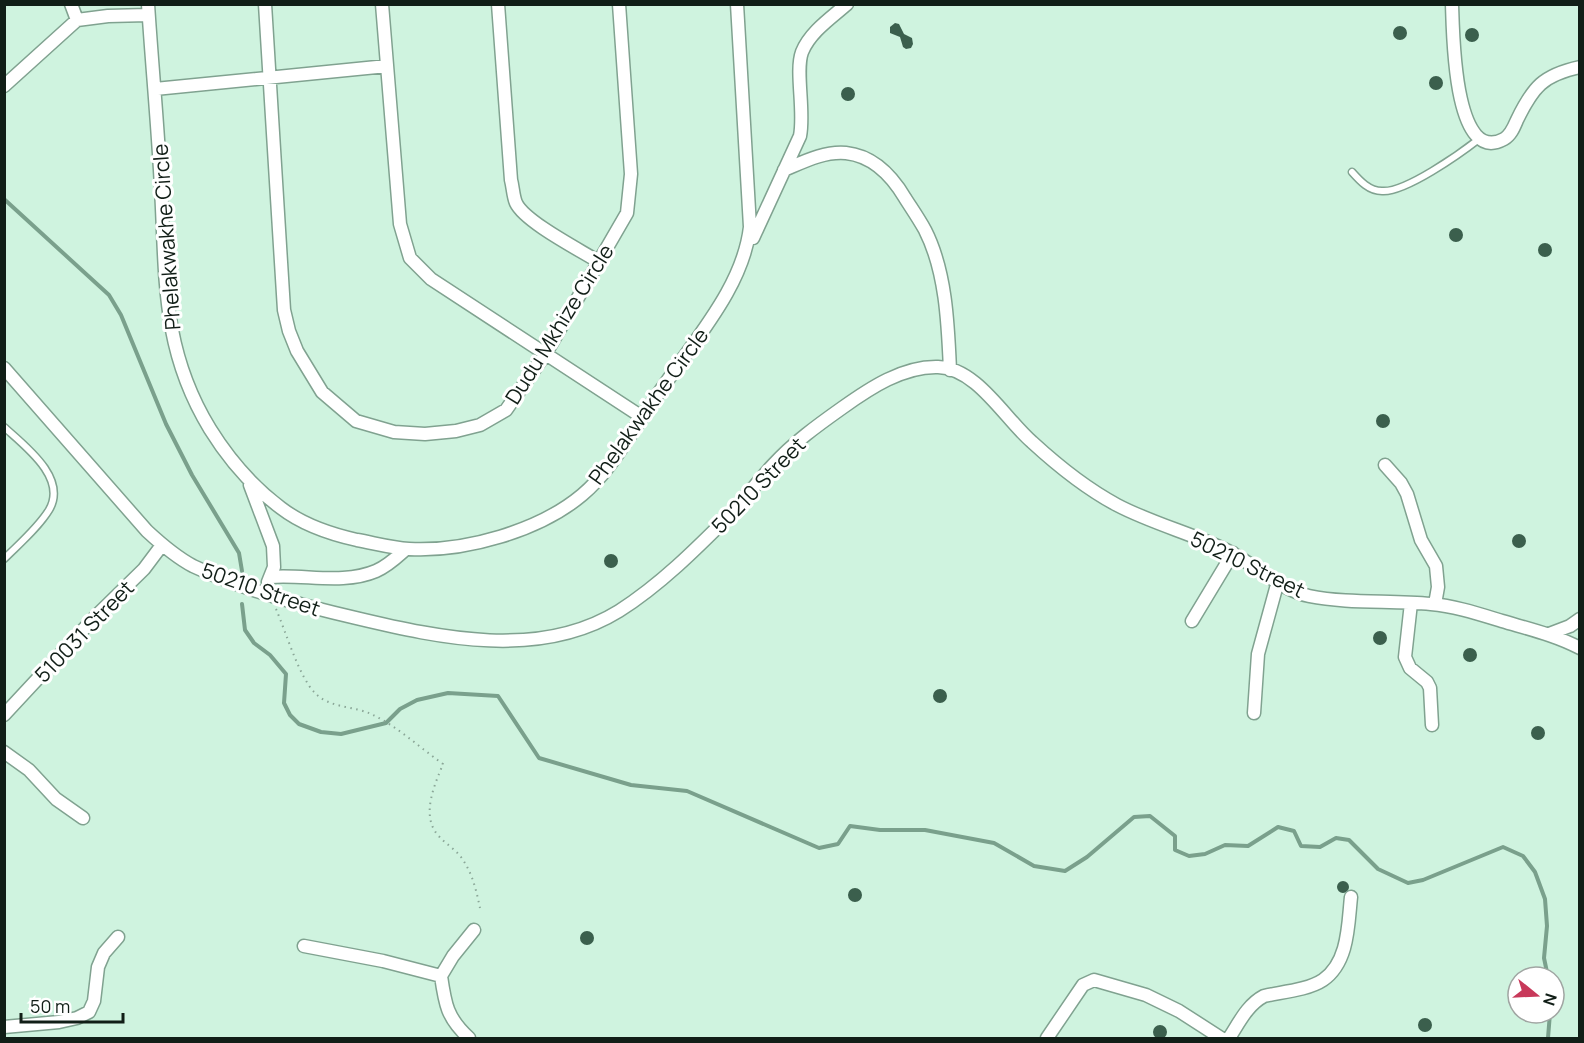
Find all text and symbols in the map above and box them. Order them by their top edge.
street label: Phelakwakhe Circle [146,143,186,331]
street label: Dudu Mkhize Circle [498,239,620,409]
street label: Phelakwakhe Circle [582,322,714,490]
street label: 50210 Street [705,431,811,539]
street label: 50210 Street [1186,524,1310,604]
street label: 50210 Street [198,556,324,622]
street label: 510031 Street [28,574,140,688]
north arrow [1506,965,1566,1025]
scale bar [21,986,123,1024]
text: N [1538,991,1563,1009]
text: 50 m [30,994,70,1018]

